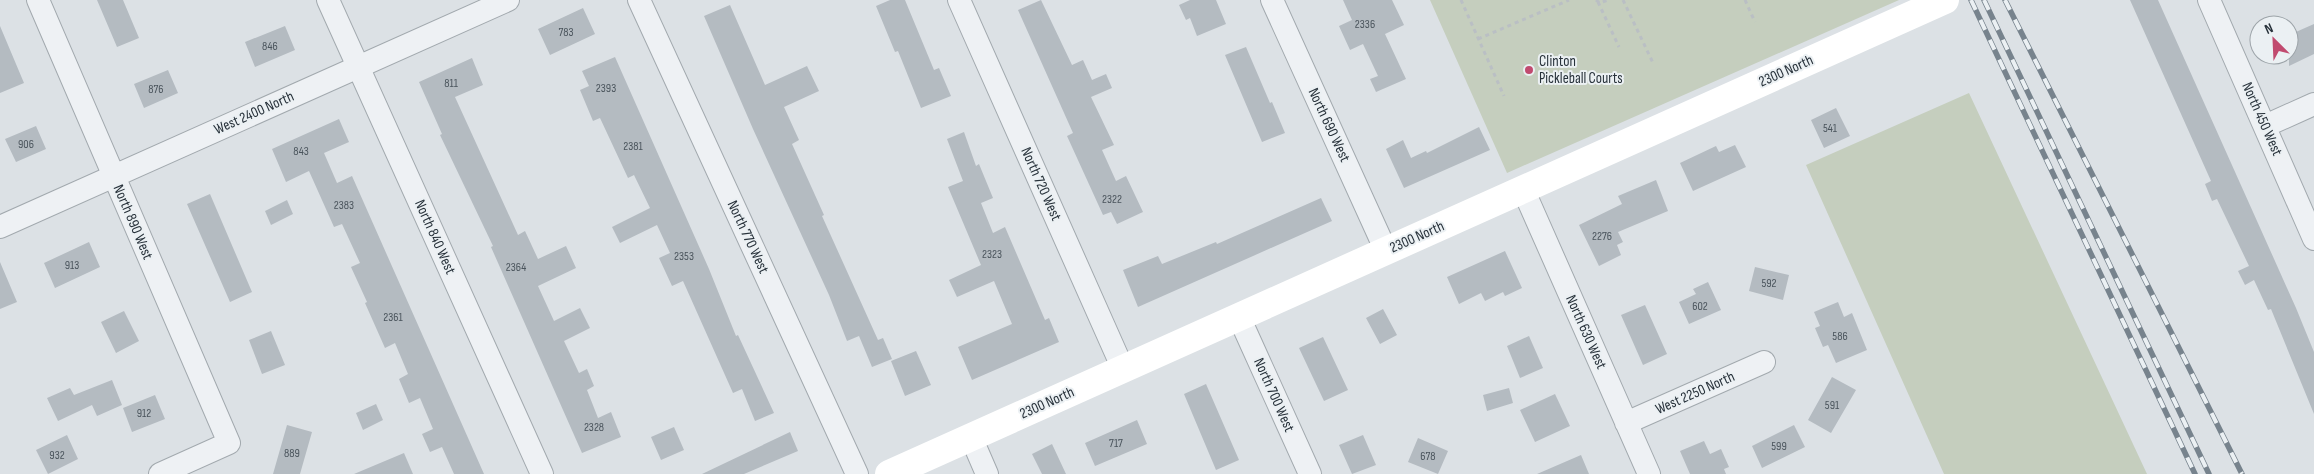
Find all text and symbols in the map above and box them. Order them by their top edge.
north arrow [2249,15,2299,65]
house number: 2336 [1355,17,1375,32]
text: N [2262,19,2276,38]
house number: 783 [558,25,574,40]
house number: 846 [262,39,278,54]
street label: 2300 North [1756,51,1816,91]
place label: Clinton Pickleball Courts [1539,52,1623,88]
marker: Clinton Pickleball Courts [1523,64,1535,76]
house number: 811 [444,76,459,91]
street label: North 450 West [2237,79,2287,159]
house number: 2393 [596,81,616,96]
house number: 876 [148,82,164,97]
street label: North 690 West [1304,85,1355,165]
street label: West 2400 North [211,87,297,139]
house number: 541 [1823,121,1838,136]
house number: 906 [18,137,34,152]
house number: 2381 [623,139,644,154]
house number: 843 [293,144,309,159]
street label: North 720 West [1016,144,1066,224]
street label: North 890 West [109,182,157,263]
house number: 2322 [1102,192,1122,207]
street label: North 840 West [410,197,460,278]
street label: North 770 West [723,197,773,277]
house number: 2383 [334,198,354,213]
street label: 2300 North [1387,217,1447,257]
house number: 2276 [1592,229,1612,244]
house number: 2323 [982,247,1002,262]
house number: 2353 [674,249,694,264]
house number: 913 [65,258,79,273]
house number: 2364 [506,260,526,275]
house number: 592 [1761,276,1777,291]
street label: North 630 West [1561,292,1611,372]
house number: 602 [1692,299,1708,314]
house number: 2361 [383,310,404,325]
house number: 586 [1832,329,1848,344]
street label: North 700 West [1249,355,1299,435]
street label: West 2250 North [1652,367,1738,419]
street label: 2300 North [1017,383,1077,423]
house number: 591 [1825,398,1840,413]
house number: 912 [137,406,151,421]
house number: 2328 [584,420,604,435]
house number: 717 [1109,436,1123,451]
house number: 599 [1771,439,1787,454]
house number: 889 [284,446,300,461]
house number: 932 [49,448,65,463]
house number: 678 [1420,449,1436,464]

